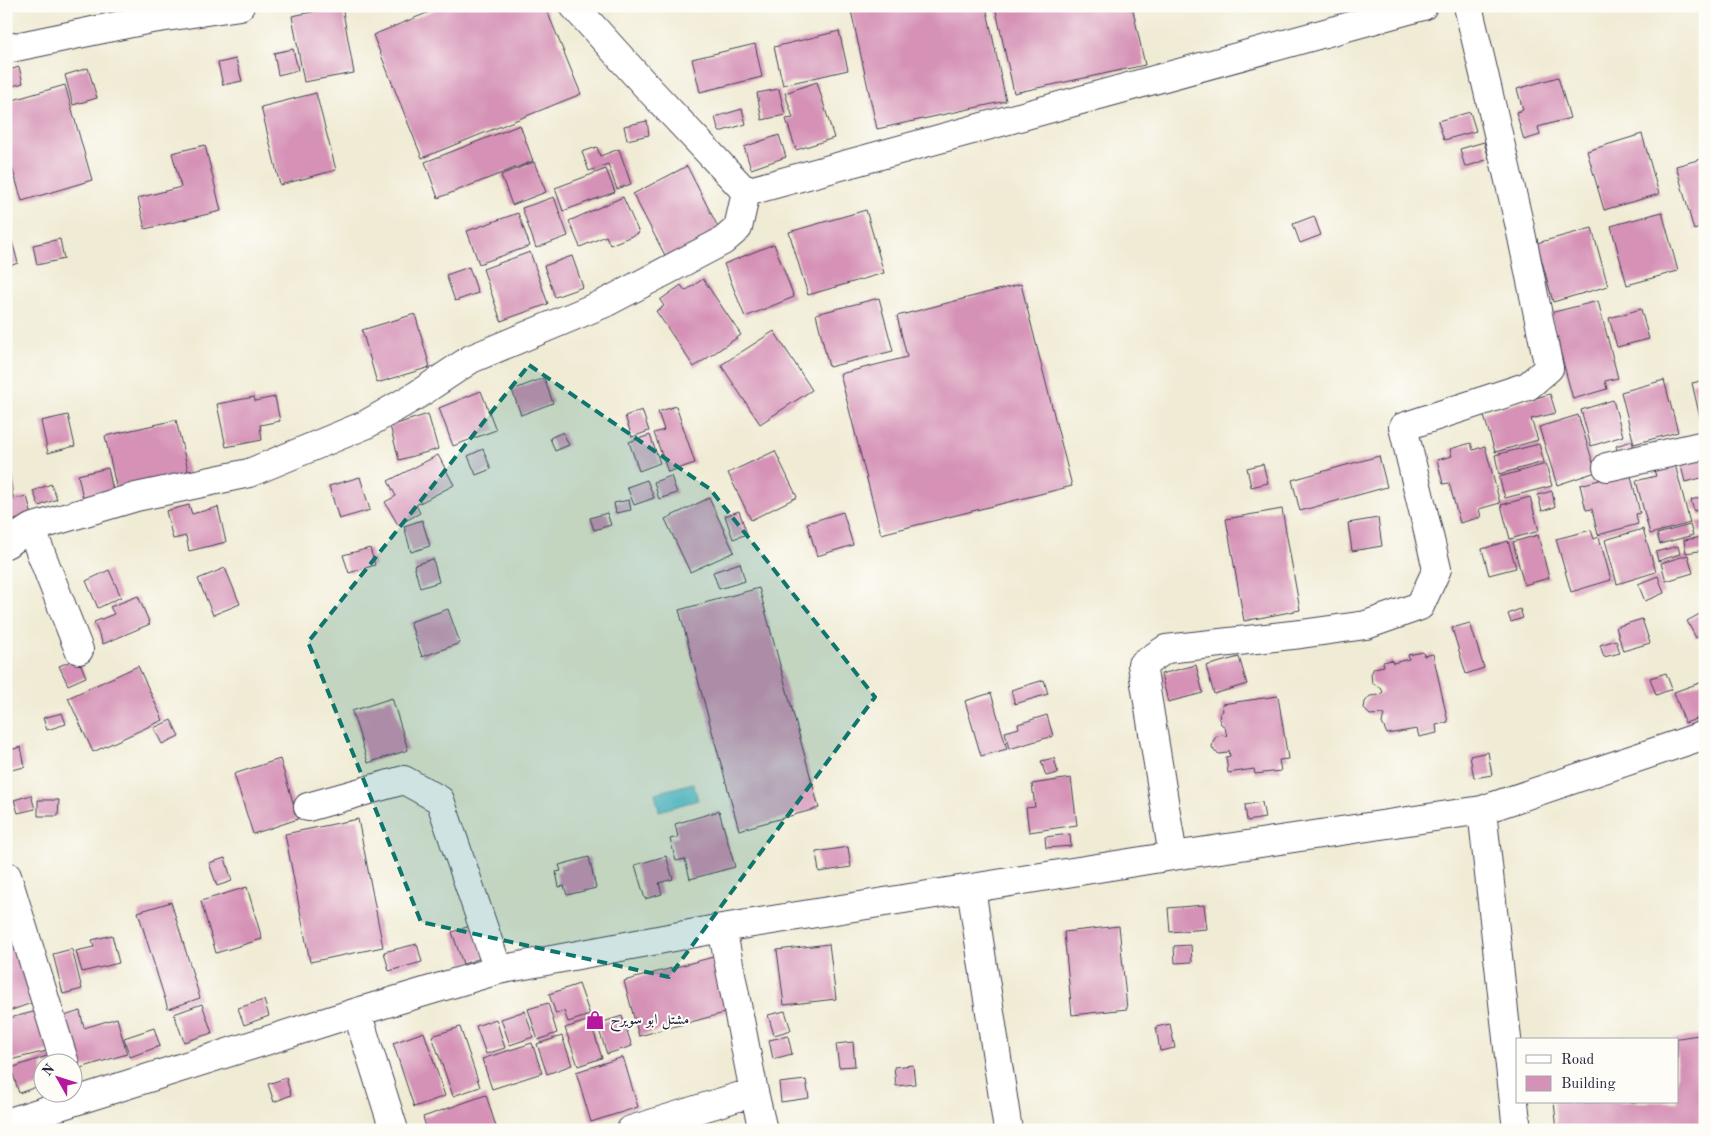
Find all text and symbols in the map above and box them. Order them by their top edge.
shop icon: مشتل ابو سويرح [584,1009,606,1031]
place label: مشتل ابو سويرح [610,1013,689,1032]
legend [1516,1038,1678,1104]
text: Road [1561,1053,1595,1068]
north arrow [32,1054,82,1104]
text: N [40,1062,58,1079]
text: Building [1561,1077,1616,1092]

